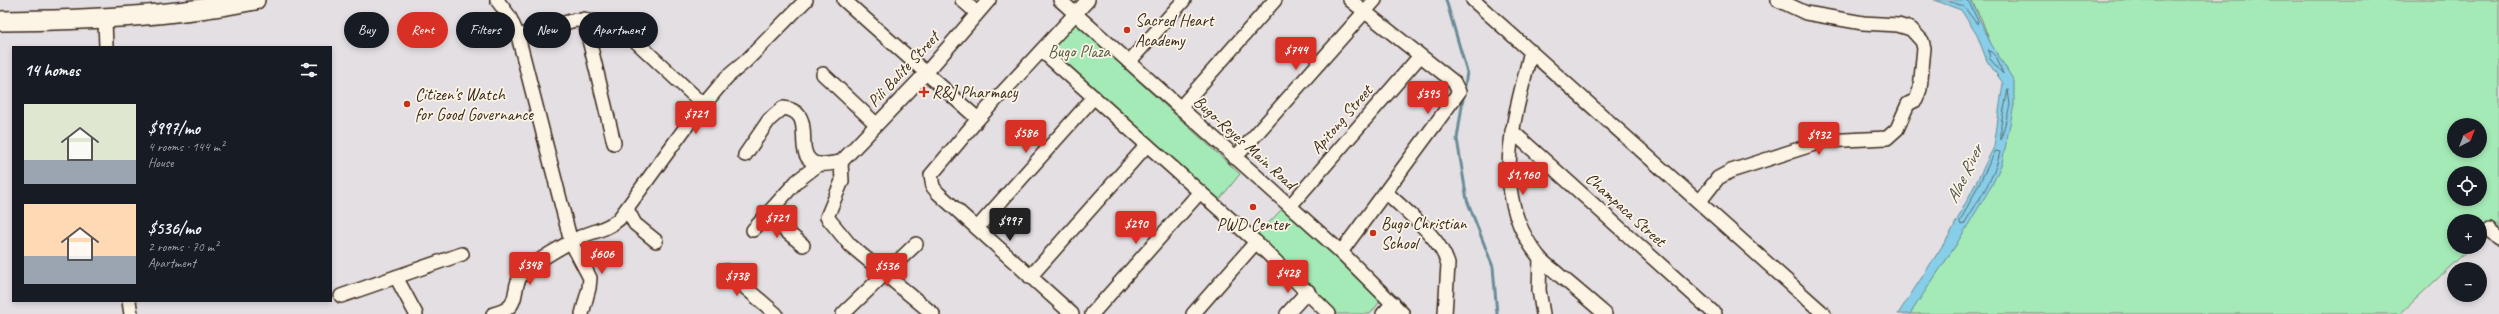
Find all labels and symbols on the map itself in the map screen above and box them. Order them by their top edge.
place label: Sacred Heart Academy [1135,10,1216,51]
marker: Sacred Heart Academy [1122,25,1132,35]
street label: Pili Balite Street [863,26,945,111]
pin: $744 [1272,37,1320,71]
park label: Bugo Plaza [1048,41,1112,62]
street label: Apitong Street [1306,79,1378,158]
pin: $395 [1404,81,1452,115]
place label: R&J Pharmacy [932,82,1019,103]
place label: Citizen's Watch for Good Governance [415,84,534,125]
marker: R&J Pharmacy [919,87,929,97]
street label: Bugo-Reyes Main Road [1189,91,1302,195]
marker: Citizen's Watch for Good Governance [402,99,412,109]
pin: $721 [672,101,720,135]
north arrow [2447,118,2487,158]
pin: $586 [1002,120,1050,154]
pin: $932 [1795,122,1843,156]
water label: Alae River [1941,138,1989,206]
pin: $1,160 [1490,162,1556,196]
street label: Champaca Street [1581,168,1672,252]
marker: PWD Center [1248,202,1258,212]
pin: $721 [753,205,801,239]
pin: $997 [986,208,1034,242]
pin: $290 [1112,211,1160,245]
place label: Bugo Christian School [1381,213,1468,254]
place label: PWD Center [1217,214,1291,235]
marker: Bugo Christian School [1368,228,1378,238]
pin: $606 [578,241,626,275]
pin: $348 [506,252,554,286]
pin: $536 [863,253,911,287]
pin: $428 [1264,260,1312,294]
pin: $738 [713,263,761,297]

